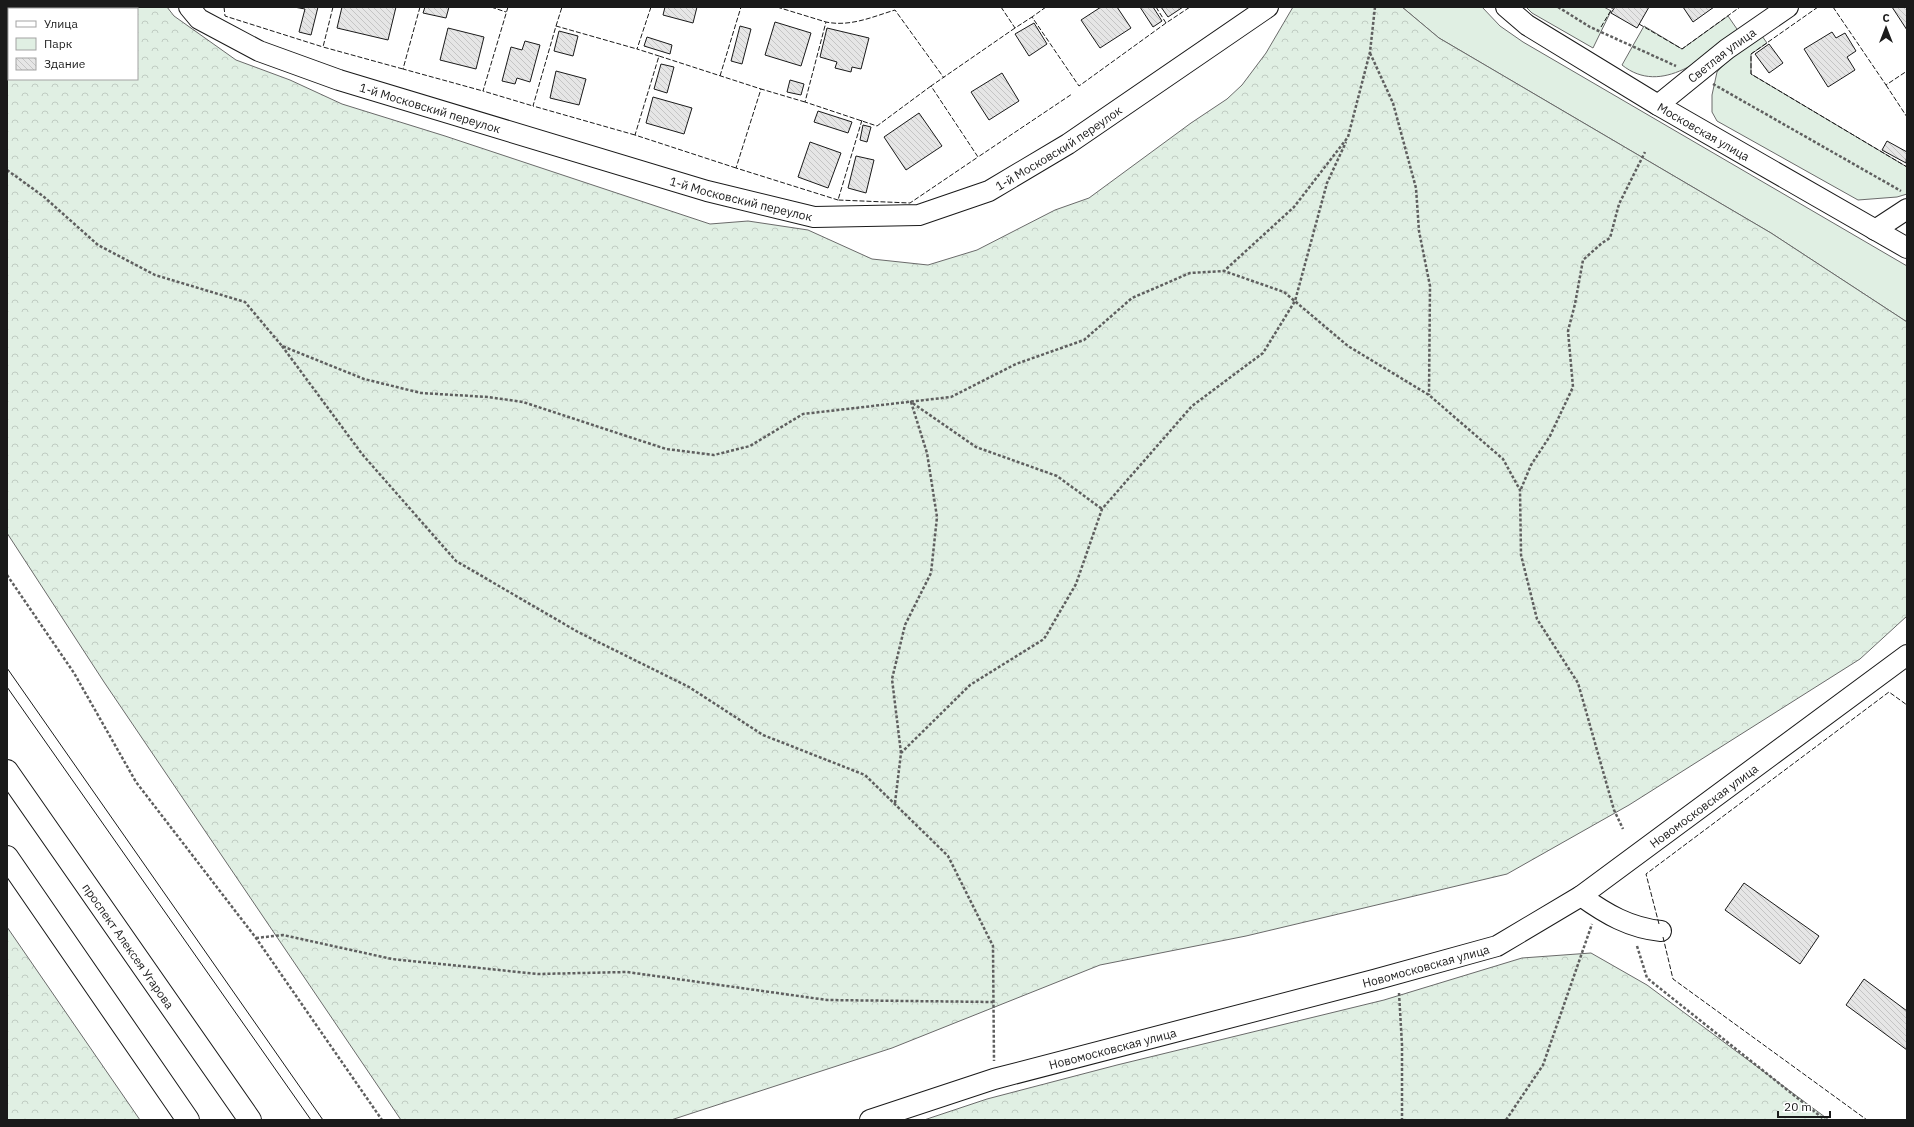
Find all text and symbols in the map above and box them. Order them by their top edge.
legend [8,8,138,80]
north arrow [1866,8,1906,48]
text: С [1882,11,1890,25]
text: Улица [44,16,78,31]
street label: Светлая улица [1684,24,1759,86]
text: Парк [44,36,73,51]
text: Здание [44,56,86,71]
street label: 1-й Московский переулок [358,79,503,136]
street label: Московская улица [1655,99,1753,164]
street label: 1-й Московский переулок [992,102,1125,193]
street label: 1-й Московский переулок [668,173,814,224]
street label: Новомосковская улица [1646,760,1761,850]
street label: проспект Алексея Угарова [80,880,178,1012]
street label: Новомосковская улица [1361,941,1492,990]
street label: Новомосковская улица [1047,1024,1178,1072]
scale bar [1778,1093,1830,1119]
text: 20 m [1784,1099,1812,1114]

